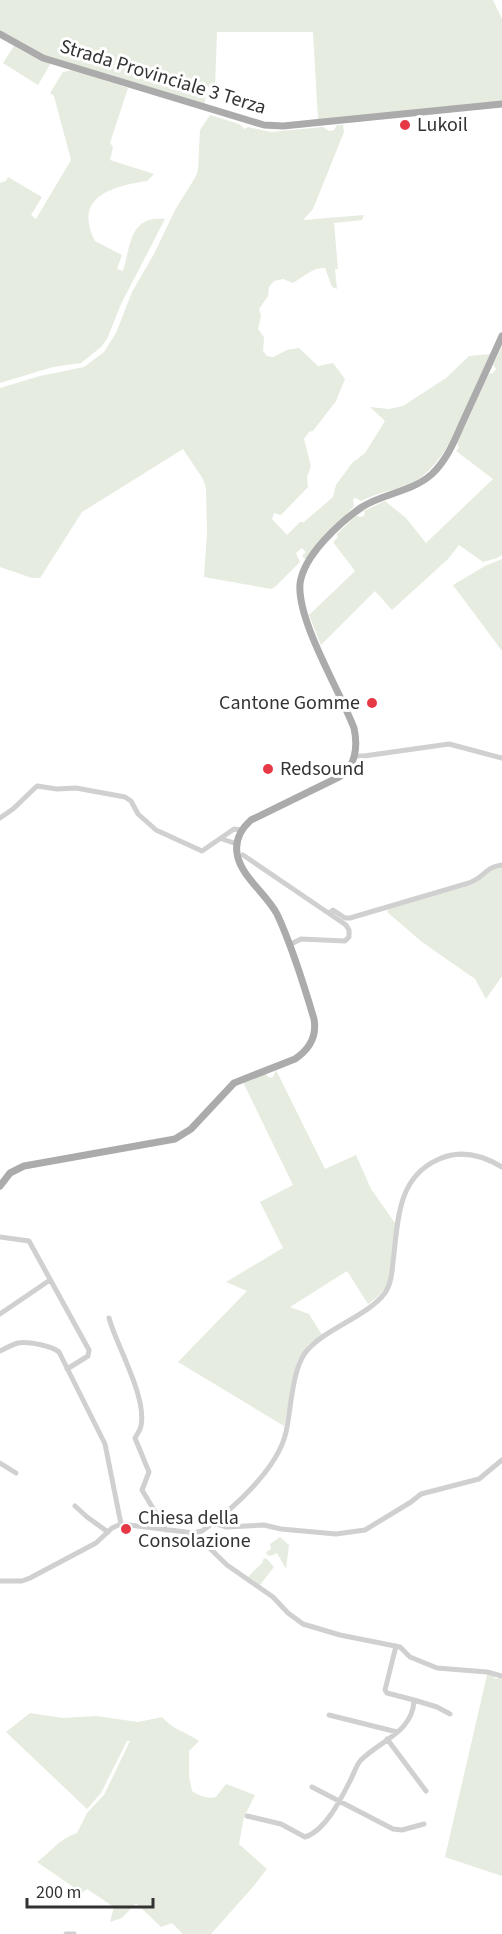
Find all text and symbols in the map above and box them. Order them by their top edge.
street label: Strada Provinciale 3 Terza [57,32,269,122]
place label: Lukoil [417,111,468,139]
marker: Lukoil [398,118,412,132]
place label: Cantone Gomme [219,689,360,717]
marker: Cantone Gomme [365,696,379,710]
place label: Redsound [280,755,364,783]
marker: Redsound [261,762,275,776]
place label: Chiesa della Consolazione [138,1504,251,1555]
marker: Chiesa della Consolazione [119,1522,133,1536]
scale bar [27,1871,153,1909]
text: 200 m [36,1880,81,1905]

